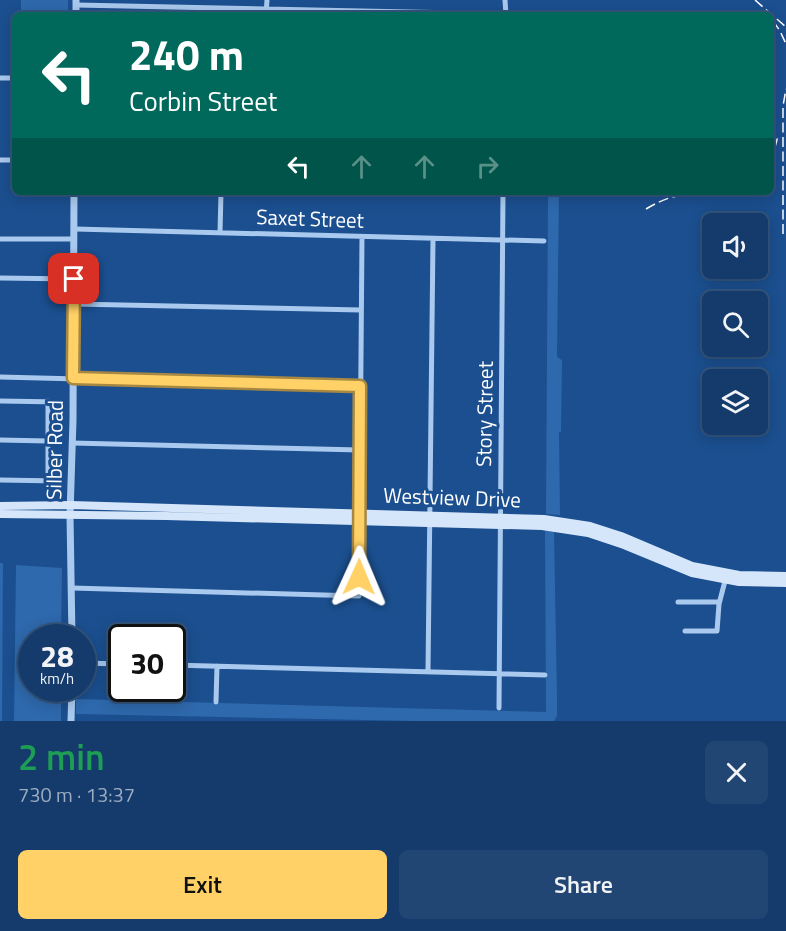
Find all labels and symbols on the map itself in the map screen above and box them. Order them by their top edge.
street label: Saxet Street [256,200,365,236]
pin [48,253,99,304]
street label: Story Street [467,360,501,467]
street label: Silber Road [37,400,71,500]
street label: Westview Drive [383,479,521,515]
position arrow [327,545,391,609]
speed limit sign: 30 [108,624,186,702]

